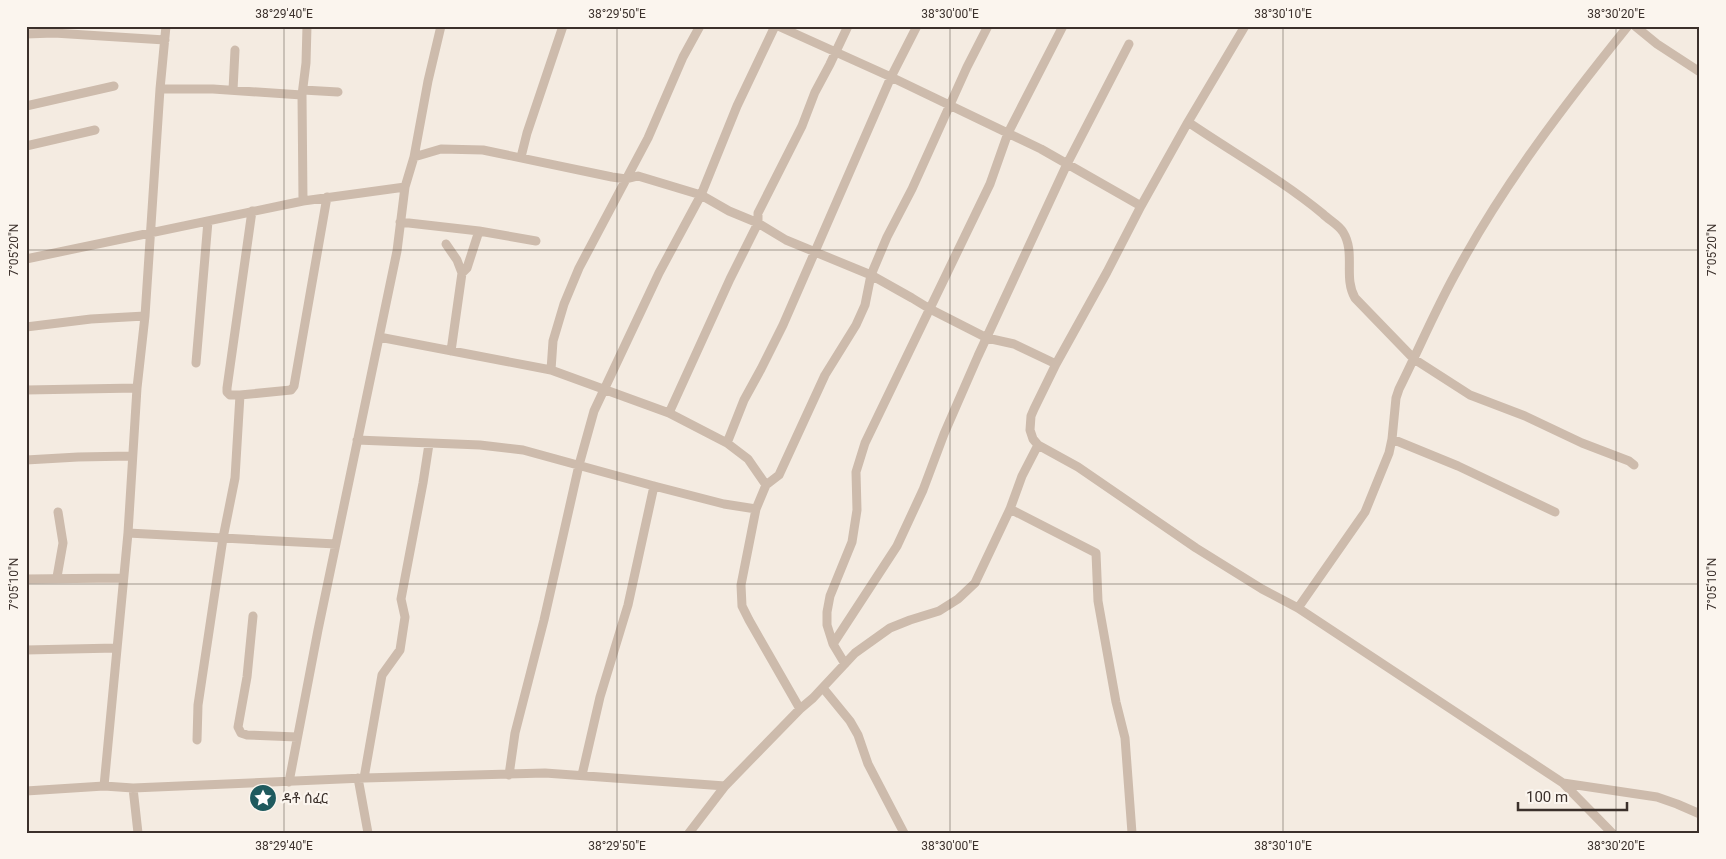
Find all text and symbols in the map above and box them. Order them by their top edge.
text: 38°29'40"E [255,7,313,21]
text: 38°29'50"E [588,7,646,21]
text: 38°30'00"E [921,7,979,21]
text: 38°30'10"E [1254,7,1312,21]
text: 38°30'20"E [1587,7,1645,21]
text: 7°05'20"N [7,224,21,276]
text: 7°05'20"N [1705,224,1719,276]
text: 7°05'10"N [7,558,21,610]
text: 7°05'10"N [1705,558,1719,610]
scale bar [1518,779,1627,811]
place icon: ዳቶ ሰፈር [248,783,278,813]
text: 100 m [1526,788,1568,806]
place label: ዳቶ ሰፈር [282,790,328,806]
text: 38°29'40"E [255,839,313,853]
text: 38°29'50"E [588,839,646,853]
text: 38°30'00"E [921,839,979,853]
text: 38°30'10"E [1254,839,1312,853]
text: 38°30'20"E [1587,839,1645,853]

